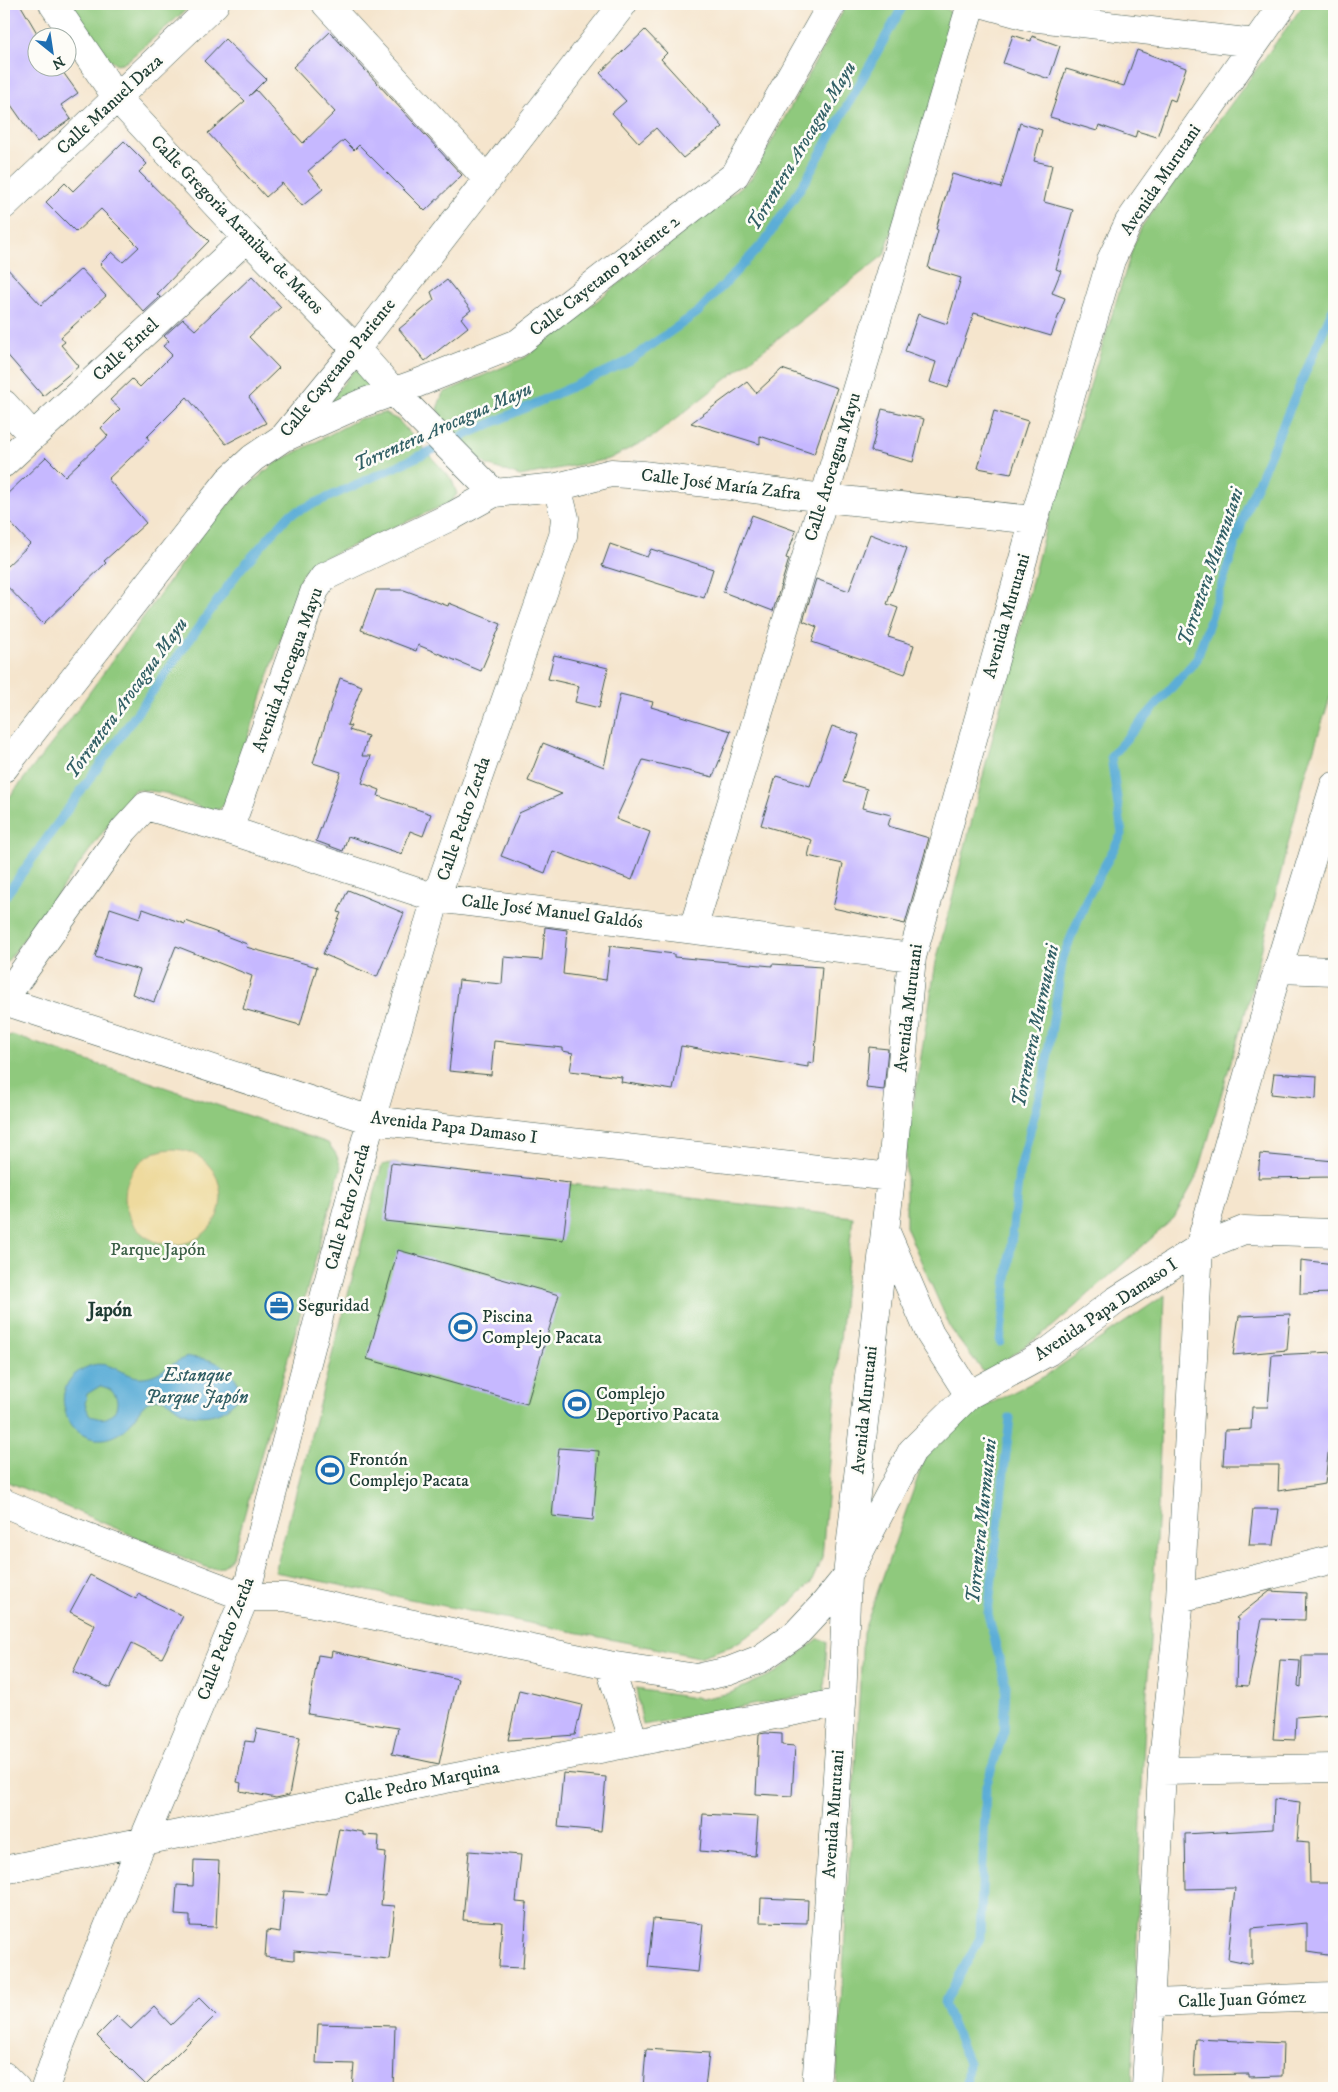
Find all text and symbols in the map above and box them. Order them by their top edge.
north arrow [28,28,78,78]
street label: Calle Manuel Daza [52,50,168,160]
text: N [48,52,67,73]
water label: Torrentera Arocagua Mayu [743,57,862,234]
street label: Avenida Murutani [1116,120,1206,240]
street label: Calle Gregoria Aranibar de Matos [146,131,328,319]
street label: Calle Cayetano Pariente 2 [525,210,685,342]
street label: Calle Cayetano Pariente [275,294,401,442]
street label: Calle Entel [88,313,164,386]
water label: Torrentera Arocagua Mayu [350,377,536,477]
street label: Calle Arocagua Mayu [800,390,866,544]
street label: Calle José María Zafra [640,464,802,506]
water label: Torrentera Murmutani [1173,484,1249,649]
street label: Avenida Murutani [979,551,1035,681]
street label: Avenida Arocagua Mayu [248,584,328,755]
water label: Torrentera Arocagua Mayu [61,613,193,783]
street label: Calle Pedro Zerda [432,754,496,884]
street label: Calle José Manuel Galdós [460,890,644,934]
water label: Torrentera Murmutani [1008,942,1065,1109]
street label: Avenida Murutani [890,943,928,1073]
street label: Avenida Papa Damaso I [369,1107,539,1149]
street label: Calle Pedro Zerda [321,1141,376,1273]
park label: Parque Japón [110,1239,206,1261]
street label: Avenida Papa Damaso I [1030,1254,1182,1366]
office icon: Seguridad [264,1291,294,1321]
place label: Seguridad [298,1295,369,1317]
district label: Japón [86,1299,133,1322]
place label: Piscina Complejo Pacata [482,1306,602,1349]
sports icon: Piscina Complejo Pacata [448,1312,478,1342]
street label: Avenida Murutani [847,1345,883,1475]
water label: Estanque Parque Japón [146,1364,249,1410]
place label: Complejo Deportivo Pacata [596,1383,719,1426]
sports icon: Complejo Deportivo Pacata [562,1389,592,1419]
water label: Torrentera Murmutani [962,1436,1002,1605]
place label: Frontón Complejo Pacata [349,1449,469,1492]
sports icon: Frontón Complejo Pacata [315,1455,345,1485]
street label: Calle Pedro Zerda [192,1574,260,1704]
street label: Avenida Murutani [819,1749,849,1879]
street label: Calle Pedro Marquina [343,1757,502,1811]
street label: Calle Juan Gómez [1178,1987,1307,2013]

